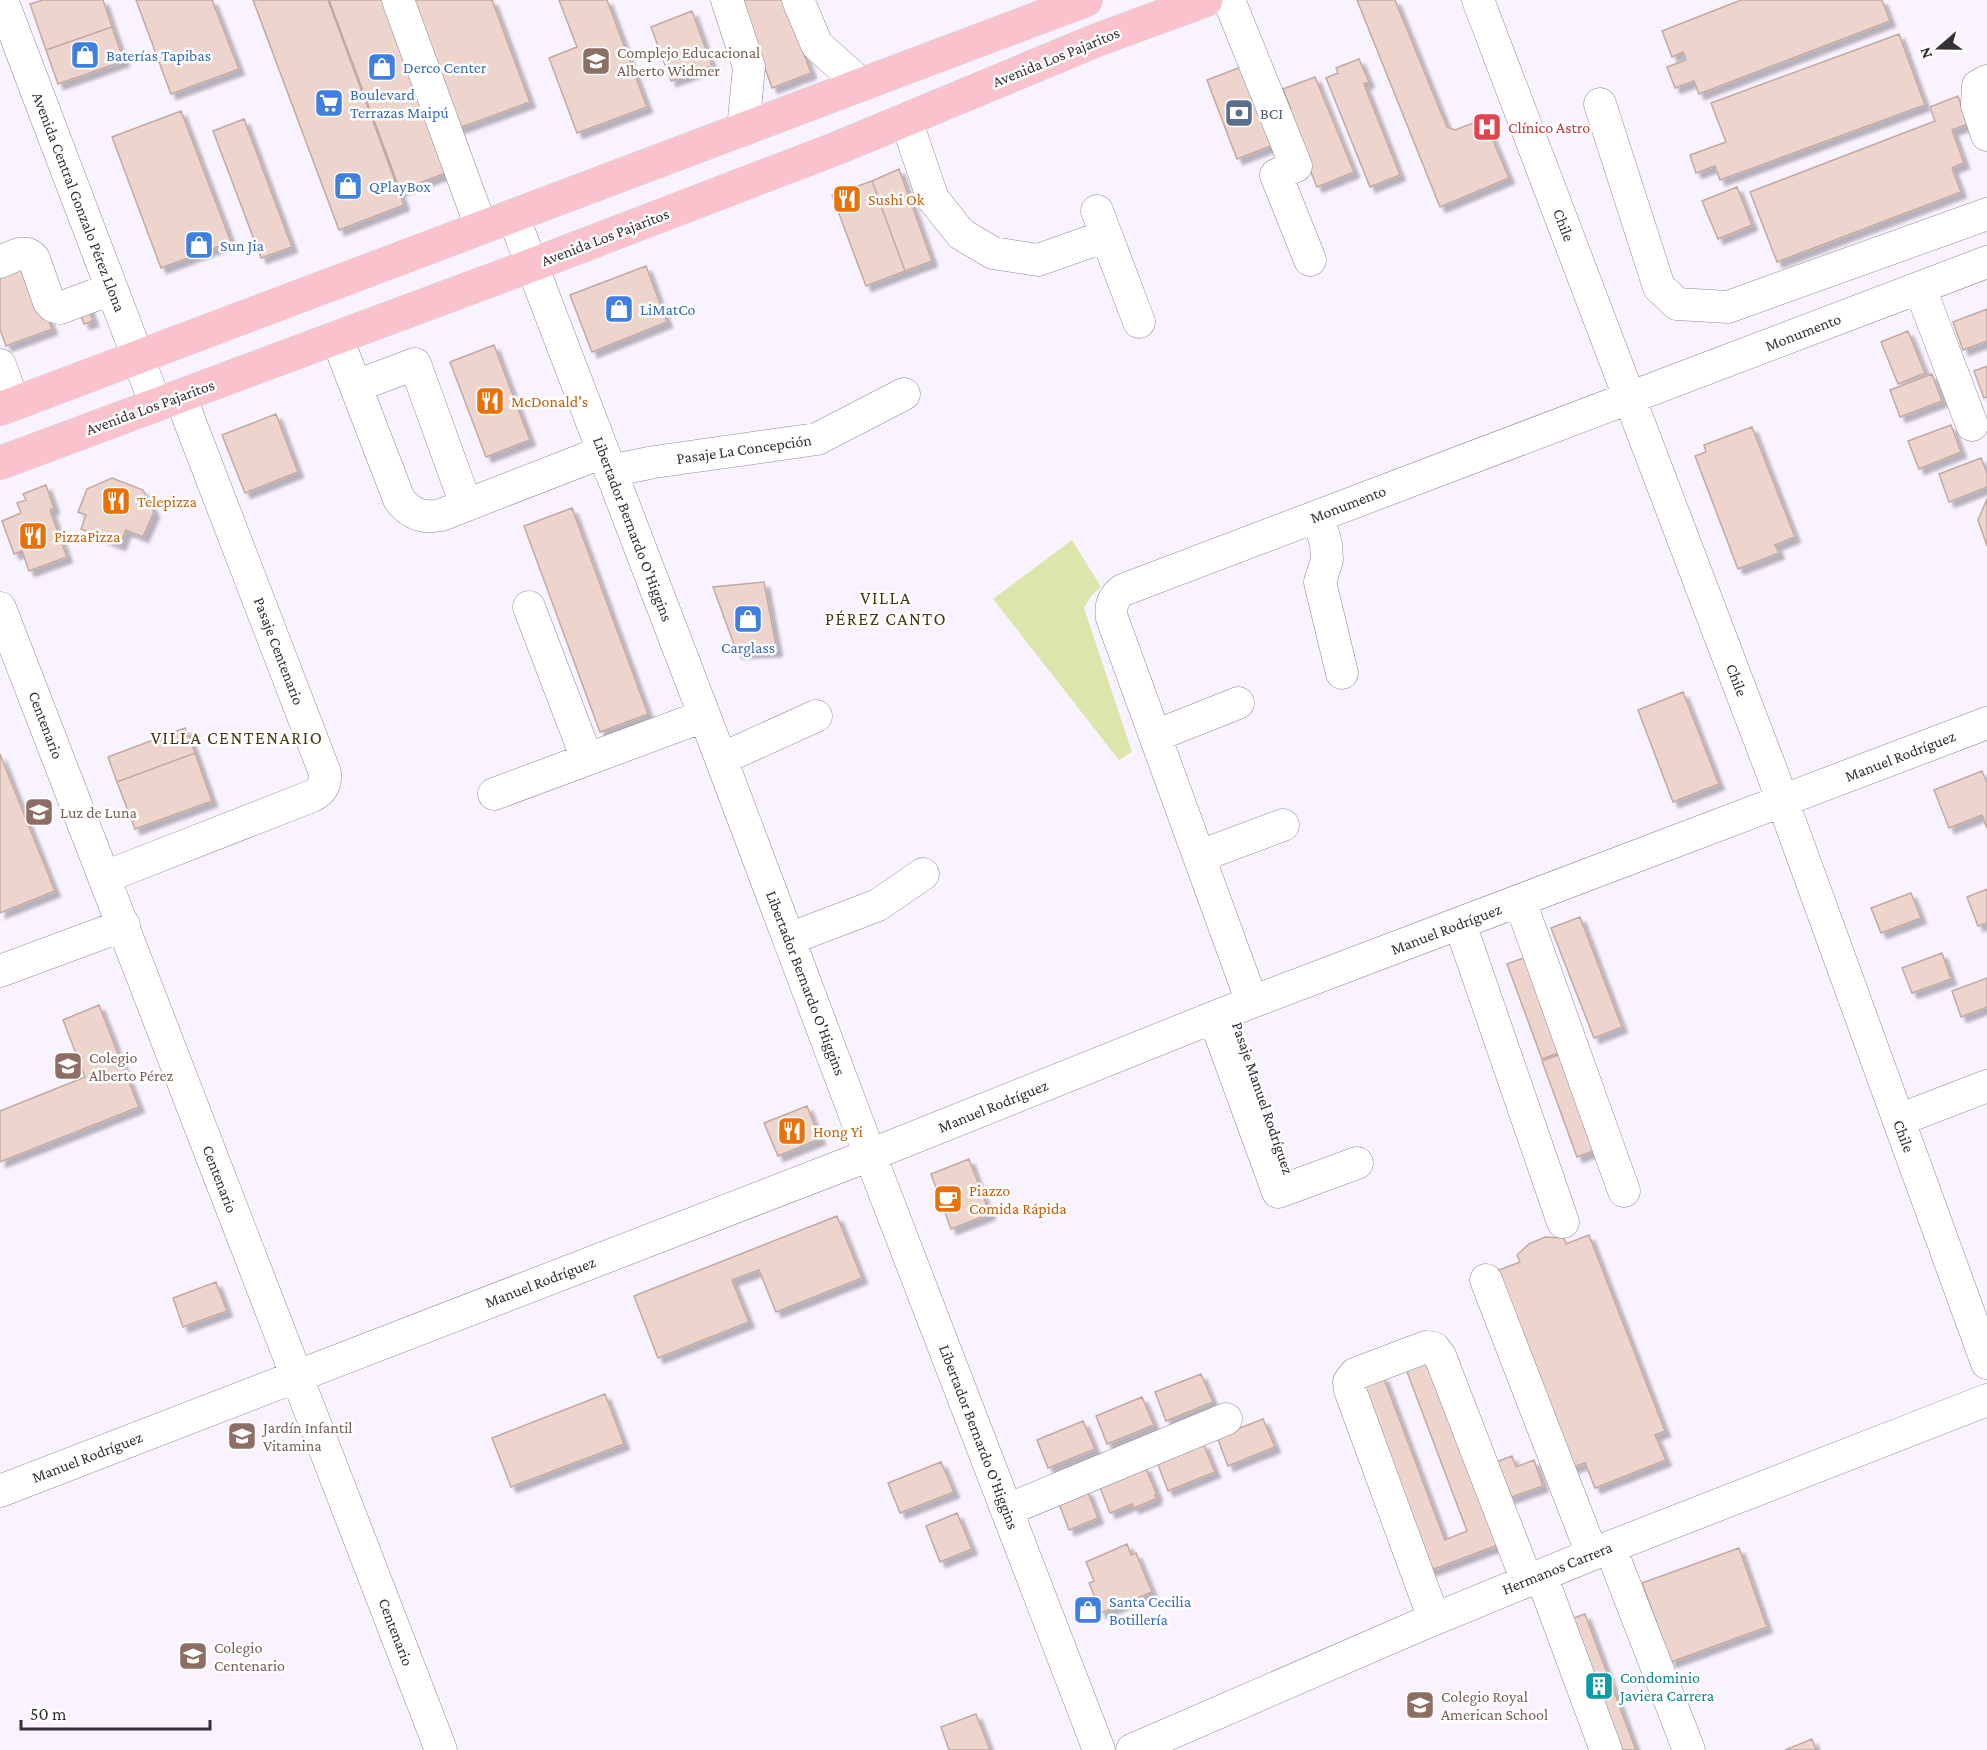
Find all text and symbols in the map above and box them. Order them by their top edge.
north arrow [1909,18,1969,78]
street label: Avenida Los Pajaritos [990,24,1122,91]
shop icon: Baterías Tapibas [69,39,101,71]
place label: Complejo Educacional Alberto Widmer [617,44,760,79]
school or university icon: Complejo Educacional Alberto Widmer [580,45,612,77]
text: N [1915,45,1935,61]
place label: Baterías Tapibas [106,47,211,65]
shop icon: Derco Center [366,51,398,83]
place label: Derco Center [403,59,487,76]
place label: Boulevard Terrazas Maipú [350,86,449,122]
supermarket icon: Boulevard Terrazas Maipú [313,87,345,119]
street label: Avenida Central Gonzalo Pérez Llona [29,90,129,315]
bank icon: BCI [1223,97,1255,129]
place label: BCI [1260,105,1283,122]
hospital icon: Clínico Astro [1471,111,1503,143]
place label: Clínico Astro [1508,119,1590,136]
shop icon: QPlayBox [332,170,364,202]
place label: QPlayBox [369,178,431,196]
restaurant icon: Sushi Ok [831,183,863,215]
place label: Sushi Ok [868,191,925,208]
street label: Avenida Los Pajaritos [539,205,672,270]
street label: Chile [1550,206,1578,244]
shop icon: Sun Jia [183,229,215,261]
place label: Sun Jia [220,237,265,255]
shop icon: LiMatCo [603,293,635,325]
place label: LiMatCo [640,301,696,318]
street label: Monumento [1763,310,1843,354]
street label: Avenida Los Pajaritos [83,376,217,439]
restaurant icon: McDonald's [474,385,506,417]
place label: McDonald's [511,393,588,410]
street label: Pasaje La Concepción [675,431,813,468]
street label: Libertador Bernardo O'Higgins [589,434,676,624]
street label: Monumento [1308,482,1388,526]
restaurant icon: Telepizza [100,485,132,517]
place label: Telepizza [137,493,197,511]
restaurant icon: PizzaPizza [17,520,49,552]
place label: PizzaPizza [54,528,121,545]
district label: VILLA PÉREZ CANTO [825,588,947,629]
street label: Pasaje Centenario [250,595,307,708]
shop icon: Carglass [732,603,764,635]
place label: Carglass [721,639,775,657]
street label: Chile [1723,661,1751,699]
street label: Centenario [25,689,67,761]
street label: Manuel Rodríguez [1842,727,1958,786]
district label: VILLA CENTENARIO [151,728,323,748]
school or university icon: Luz de Luna [23,796,55,828]
place label: Luz de Luna [60,804,138,821]
street label: Libertador Bernardo O'Higgins [762,888,849,1078]
street label: Manuel Rodríguez [1388,900,1504,959]
street label: Pasaje Manuel Rodríguez [1228,1020,1297,1177]
place label: Colegio Alberto Pérez [89,1049,173,1084]
school or university icon: Colegio Alberto Pérez [52,1050,84,1082]
street label: Manuel Rodríguez [936,1076,1051,1137]
restaurant icon: Hong Yi [776,1115,808,1147]
street label: Chile [1890,1117,1918,1155]
place label: Hong Yi [813,1123,863,1141]
street label: Centenario [199,1143,241,1215]
place label: Piazzo Comida Rápida [969,1182,1067,1218]
cafe icon: Piazzo Comida Rápida [932,1183,964,1215]
street label: Manuel Rodríguez [482,1253,598,1312]
street label: Libertador Bernardo O'Higgins [935,1342,1022,1532]
place label: Jardín Infantil Vitamina [261,1419,353,1454]
school or university icon: Jardín Infantil Vitamina [226,1420,258,1452]
street label: Manuel Rodríguez [29,1428,145,1487]
street label: Hermanos Carrera [1500,1538,1615,1598]
place label: Santa Cecilia Botillería [1109,1593,1192,1628]
shop icon: Santa Cecilia Botillería [1072,1594,1104,1626]
street label: Centenario [375,1596,417,1668]
place label: Colegio Centenario [214,1639,285,1674]
school or university icon: Colegio Centenario [177,1640,209,1672]
place label: Condominio Javiera Carrera [1618,1669,1715,1705]
building icon: Condominio Javiera Carrera [1583,1670,1615,1702]
place label: Colegio Royal American School [1441,1688,1548,1723]
school or university icon: Colegio Royal American School [1404,1689,1436,1721]
scale bar [21,1693,210,1731]
text: 50 m [30,1704,67,1724]

